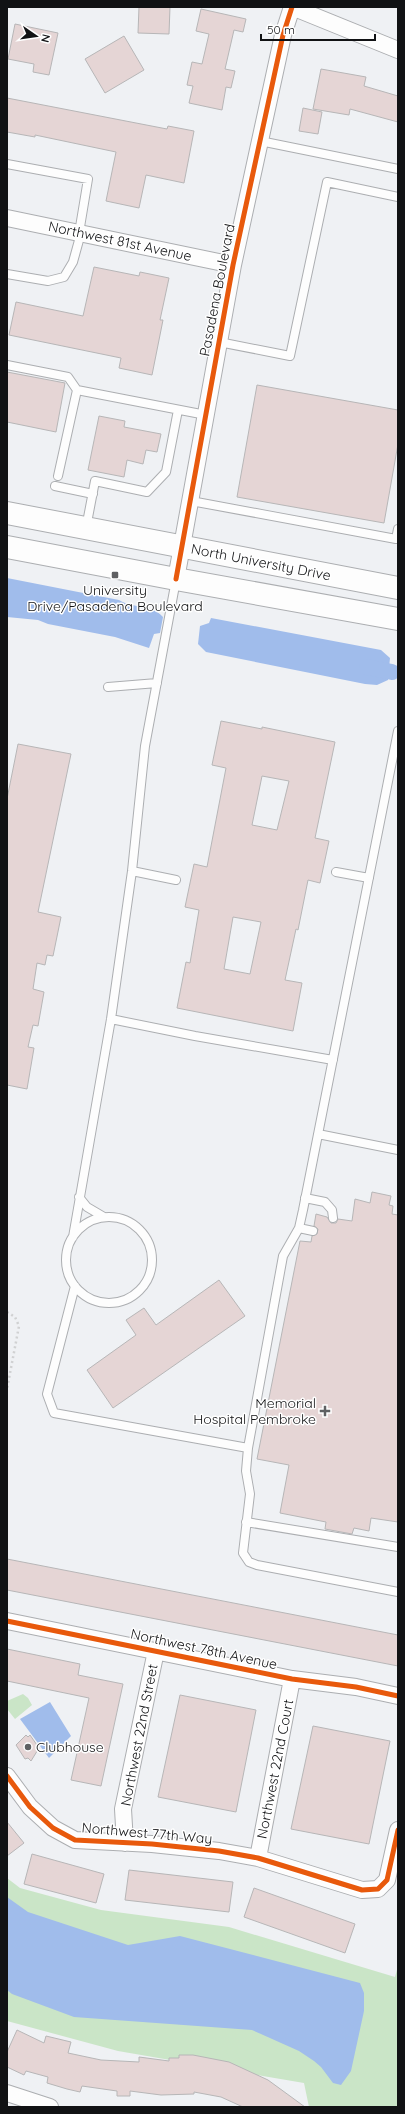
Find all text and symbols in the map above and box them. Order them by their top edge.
north arrow [16,16,56,56]
scale bar [261,16,375,42]
text: 50 m [267,22,295,37]
text: N [38,33,53,44]
street label: Northwest 81st Avenue [47,217,193,265]
street label: Pasadena Boulevard [195,222,239,358]
street label: North University Drive [190,540,333,584]
marker: University Drive/Pasadena Boulevard [110,570,120,580]
place label: University Drive/Pasadena Boulevard [27,581,203,615]
place label: Memorial Hospital Pembroke [193,1394,316,1428]
marker: Memorial Hospital Pembroke [319,1405,331,1417]
street label: Northwest 78th Avenue [129,1625,279,1673]
street label: Northwest 22nd Street [116,1662,162,1808]
street label: Northwest 22nd Court [253,1697,297,1840]
place label: Clubhouse [36,1738,104,1756]
marker: Clubhouse [23,1742,33,1752]
street label: Northwest 77th Way [81,1818,213,1848]

